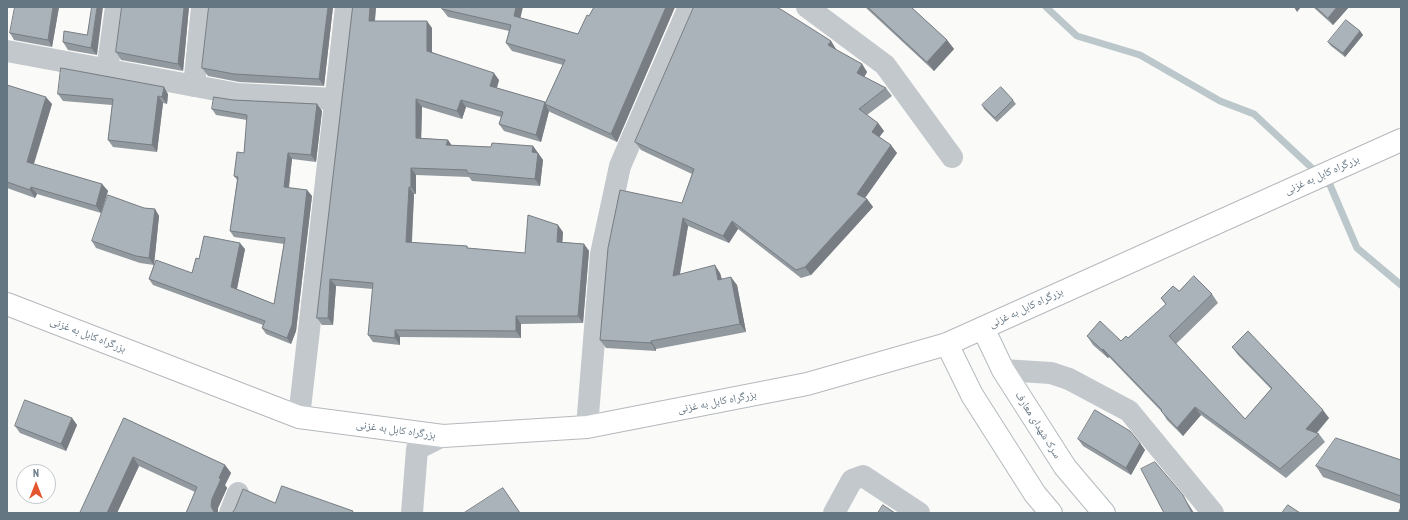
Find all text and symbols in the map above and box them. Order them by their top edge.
street label: بزرگراه کابل به غزنی [1283,153,1361,197]
street label: بزرگراه کابل به غزنی [987,285,1065,331]
street label: بزرگراه کابل به غزنی [48,314,128,356]
street label: بزرگراه کابل به غزنی [676,388,758,416]
street label: سرک شهدای معارف [1012,389,1064,461]
street label: بزرگراه کابل به غزنی [355,418,437,442]
north arrow [16,464,56,504]
text: N [33,466,39,480]

